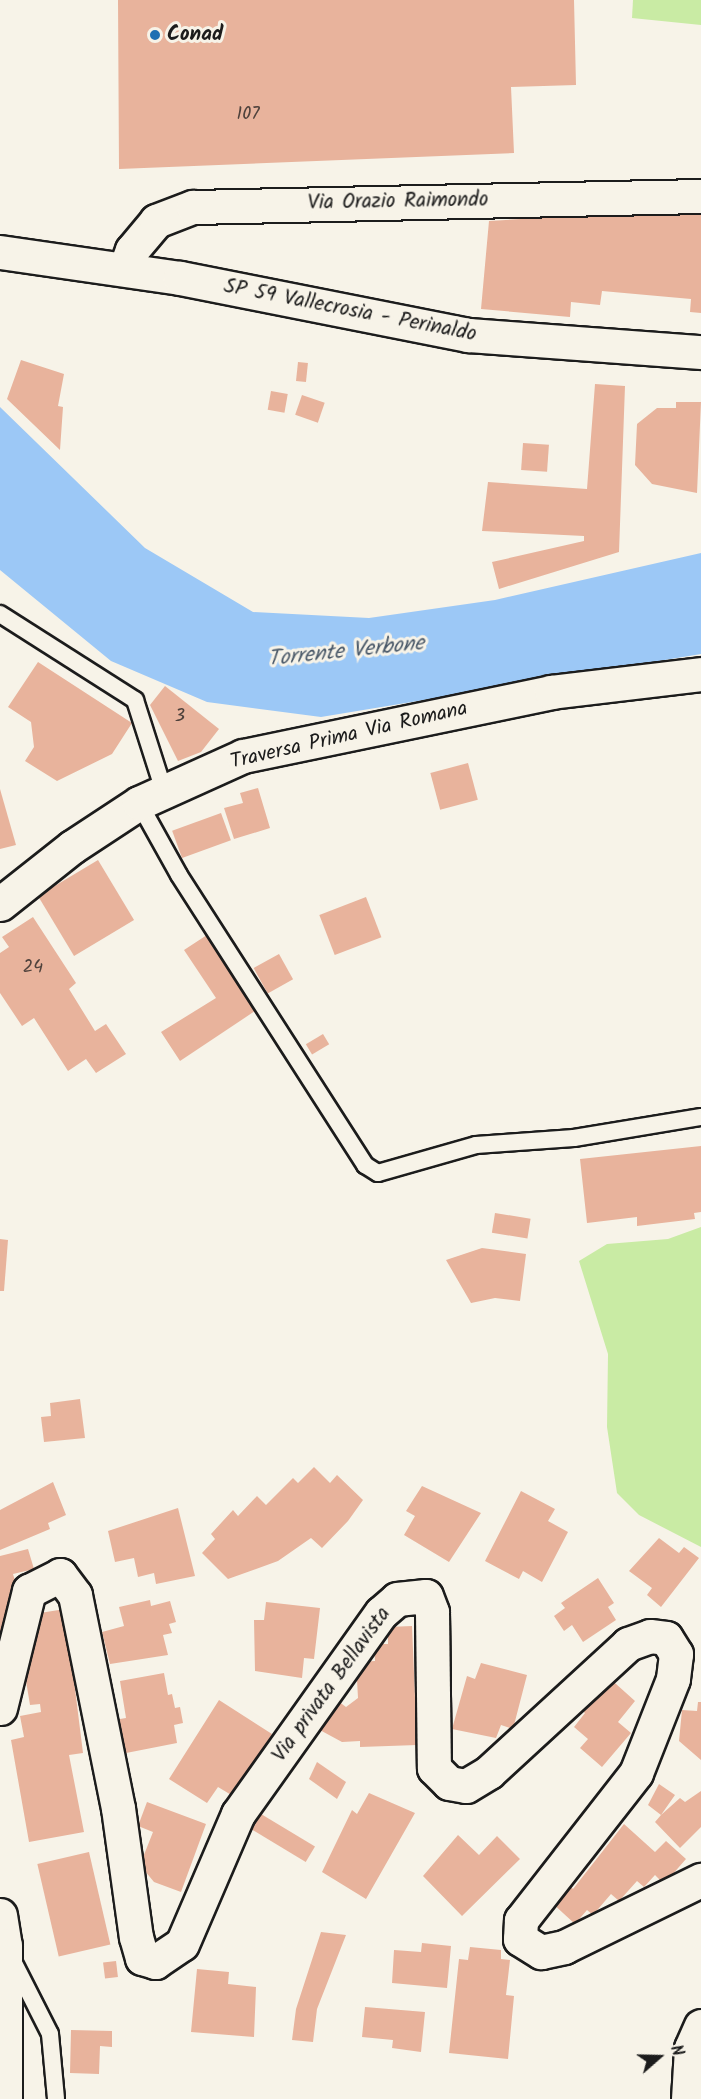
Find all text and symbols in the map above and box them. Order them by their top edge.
place label: Conad [167,22,223,48]
marker: Conad [148,28,162,42]
house number: 107 [237,104,259,126]
street label: Via Orazio Raimondo [307,188,489,216]
street label: SP 59 Vallecrosia - Perinaldo [222,274,478,348]
water label: Torrente Verbone [266,631,426,673]
street label: Traversa Prima Via Romana [228,696,470,776]
house number: 3 [175,706,185,728]
house number: 24 [23,957,43,979]
street label: Via privata Bellavista [267,1603,397,1767]
north arrow [629,2027,689,2087]
text: N [663,2042,690,2060]

